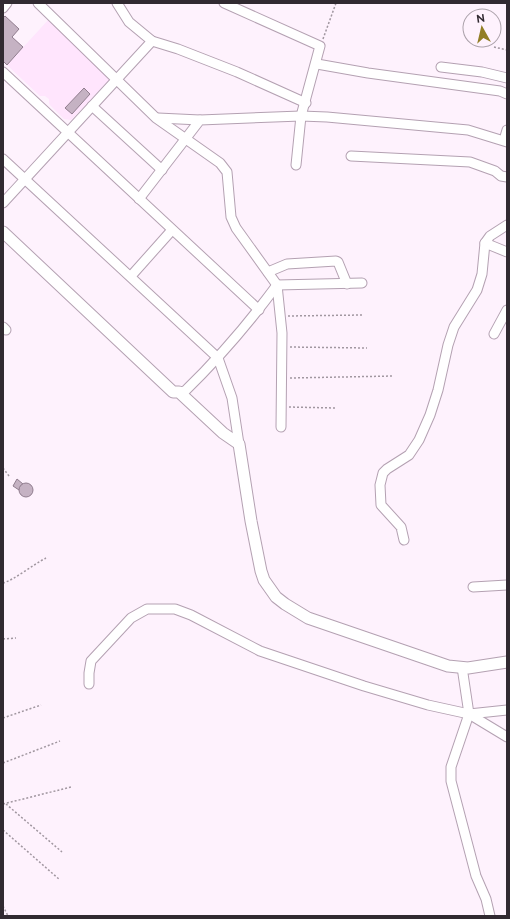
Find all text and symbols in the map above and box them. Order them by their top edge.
north arrow [462,8,502,48]
text: N [476,12,486,26]

